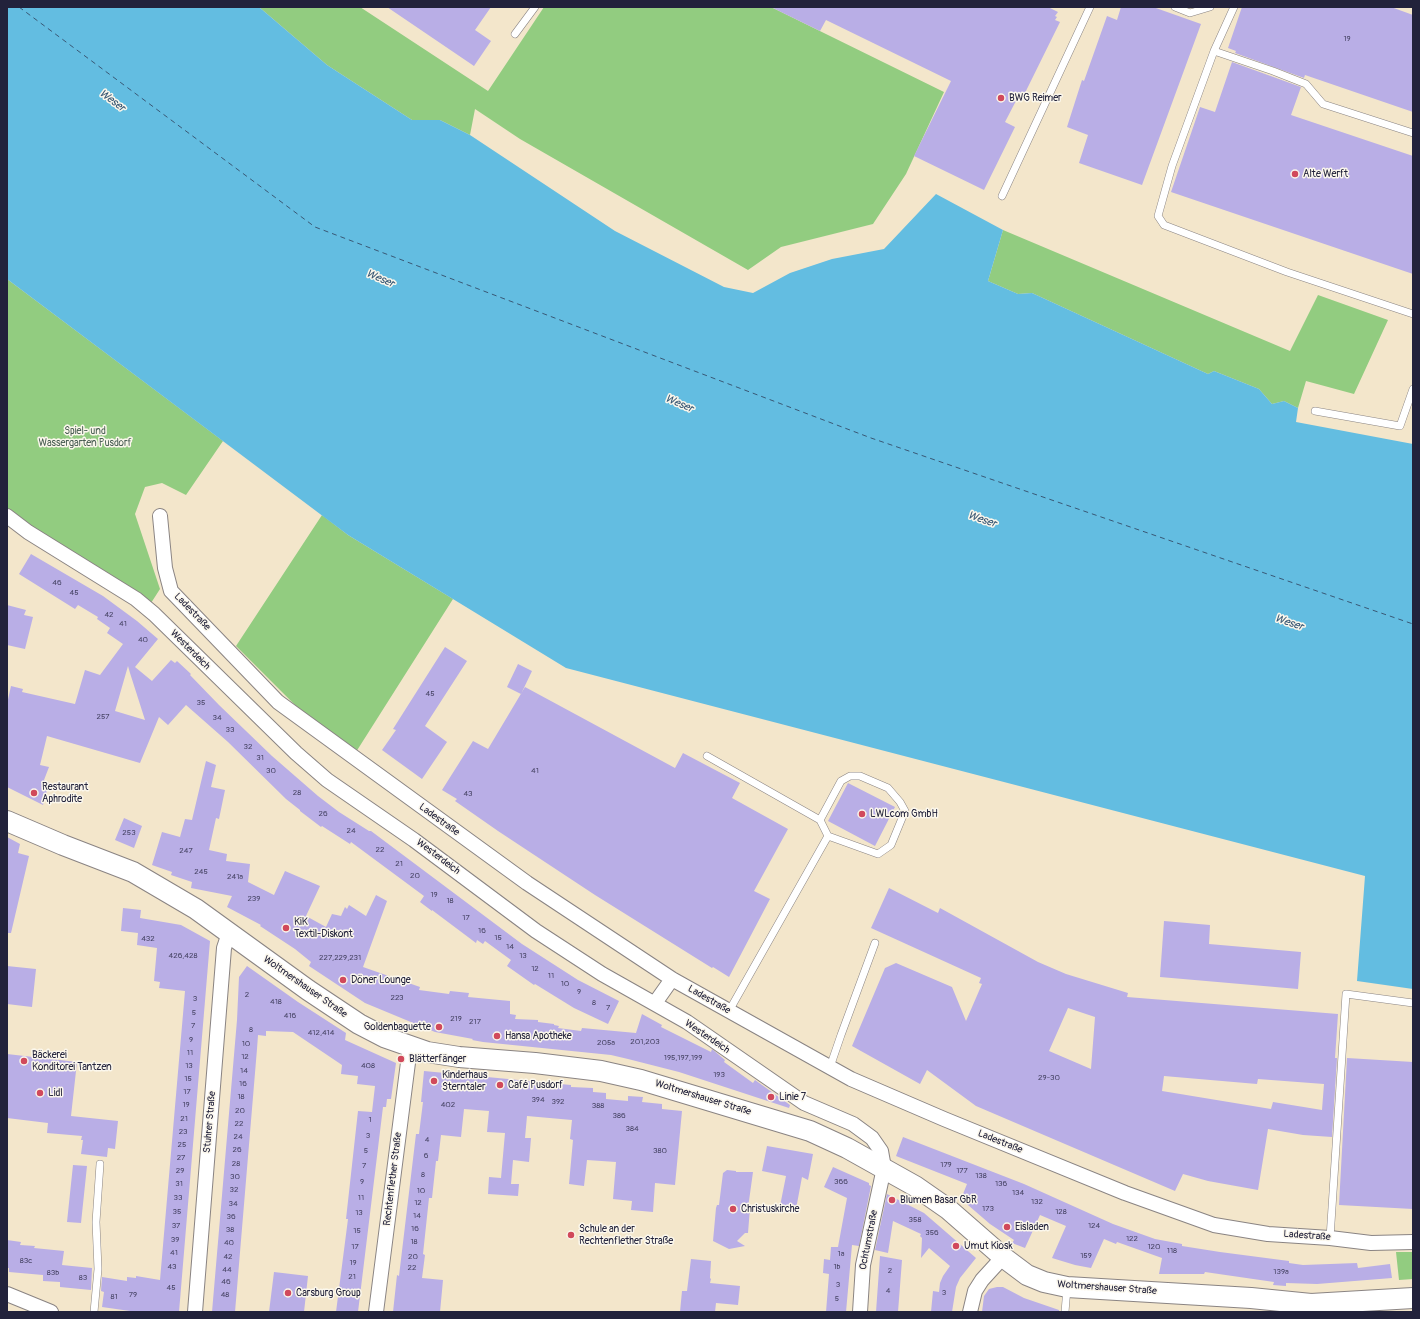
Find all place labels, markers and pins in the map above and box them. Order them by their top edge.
place label: BWG Reimer [1009,92,1062,104]
marker: BWG Reimer [996,93,1006,103]
place label: Alte Werft [1303,168,1348,180]
marker: Alte Werft [1290,169,1300,179]
place label: Restaurant Aphrodite [42,781,88,804]
marker: Restaurant Aphrodite [29,788,39,798]
place label: LWLcom GmbH [870,808,938,820]
marker: LWLcom GmbH [857,809,867,819]
place label: KiK Textil-Diskont [294,916,353,940]
marker: KiK Textil-Diskont [281,923,291,933]
place label: Döner Lounge [351,974,411,986]
marker: Döner Lounge [338,975,348,985]
place label: Goldenbaguette [364,1021,431,1033]
marker: Goldenbaguette [434,1022,444,1032]
place label: Hansa Apotheke [505,1030,572,1042]
marker: Hansa Apotheke [492,1031,502,1041]
place label: Bäckerei Konditorei Tantzen [32,1049,112,1072]
place label: Blätterfänger [409,1053,466,1065]
marker: Blätterfänger [396,1054,406,1064]
marker: Bäckerei Konditorei Tantzen [19,1056,29,1066]
place label: Kinderhaus Sterntaler [442,1069,488,1092]
marker: Kinderhaus Sterntaler [429,1076,439,1086]
place label: Café Pusdorf [508,1079,563,1091]
marker: Café Pusdorf [495,1080,505,1090]
place label: Lidl [48,1087,63,1099]
marker: Lidl [35,1088,45,1098]
place label: Linie 7 [779,1091,806,1103]
marker: Linie 7 [766,1092,776,1102]
place label: Blumen Basar GbR [900,1194,977,1206]
marker: Blumen Basar GbR [887,1195,897,1205]
place label: Christuskirche [741,1203,799,1215]
marker: Christuskirche [728,1204,738,1214]
place label: Eisladen [1015,1221,1049,1233]
marker: Eisladen [1002,1222,1012,1232]
place label: Schule an der Rechtenflether Straße [579,1223,673,1246]
marker: Schule an der Rechtenflether Straße [566,1230,576,1240]
place label: Umut Kiosk [964,1240,1013,1252]
marker: Umut Kiosk [951,1241,961,1251]
place label: Carsburg Group [296,1287,361,1299]
marker: Carsburg Group [283,1288,293,1298]

